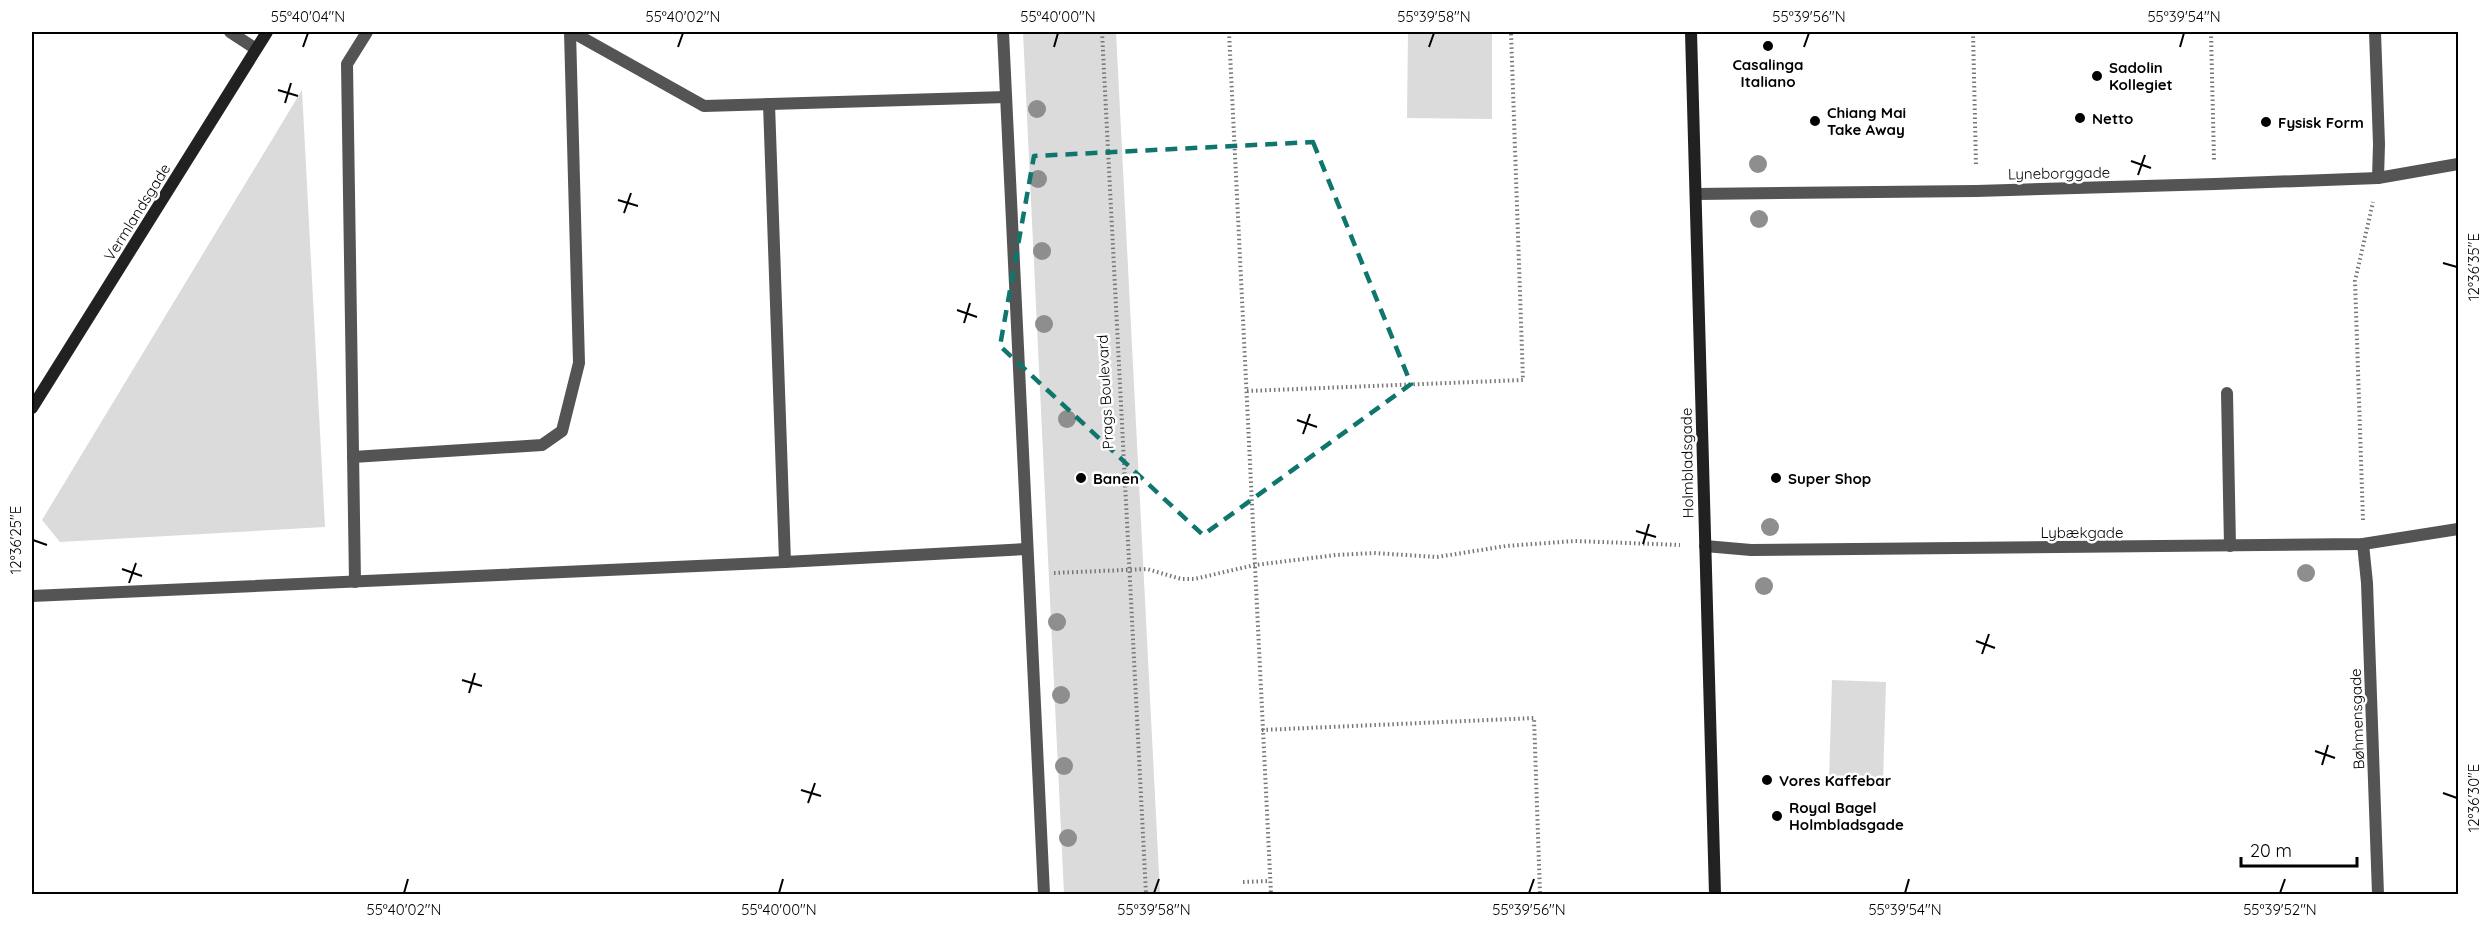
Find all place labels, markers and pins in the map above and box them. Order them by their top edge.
marker: Casalinga Italiano [1761,39,1775,53]
place label: Casalinga Italiano [1732,55,1804,91]
place label: Sadolin Kollegiet [2109,58,2173,94]
marker: Sadolin Kollegiet [2090,69,2104,83]
place label: Chiang Mai Take Away [1827,103,1906,139]
place label: Netto [2092,109,2133,128]
marker: Netto [2073,111,2087,125]
place label: Fysisk Form [2278,113,2364,132]
marker: Chiang Mai Take Away [1808,114,1822,128]
marker: Fysisk Form [2259,115,2273,129]
place label: Banen [1093,469,1139,488]
place label: Super Shop [1788,469,1871,488]
marker: Banen [1074,471,1088,485]
marker: Super Shop [1769,471,1783,485]
place label: Vores Kaffebar [1779,771,1892,790]
marker: Vores Kaffebar [1760,773,1774,787]
place label: Royal Bagel Holmbladsgade [1789,798,1904,834]
marker: Royal Bagel Holmbladsgade [1770,809,1784,823]

